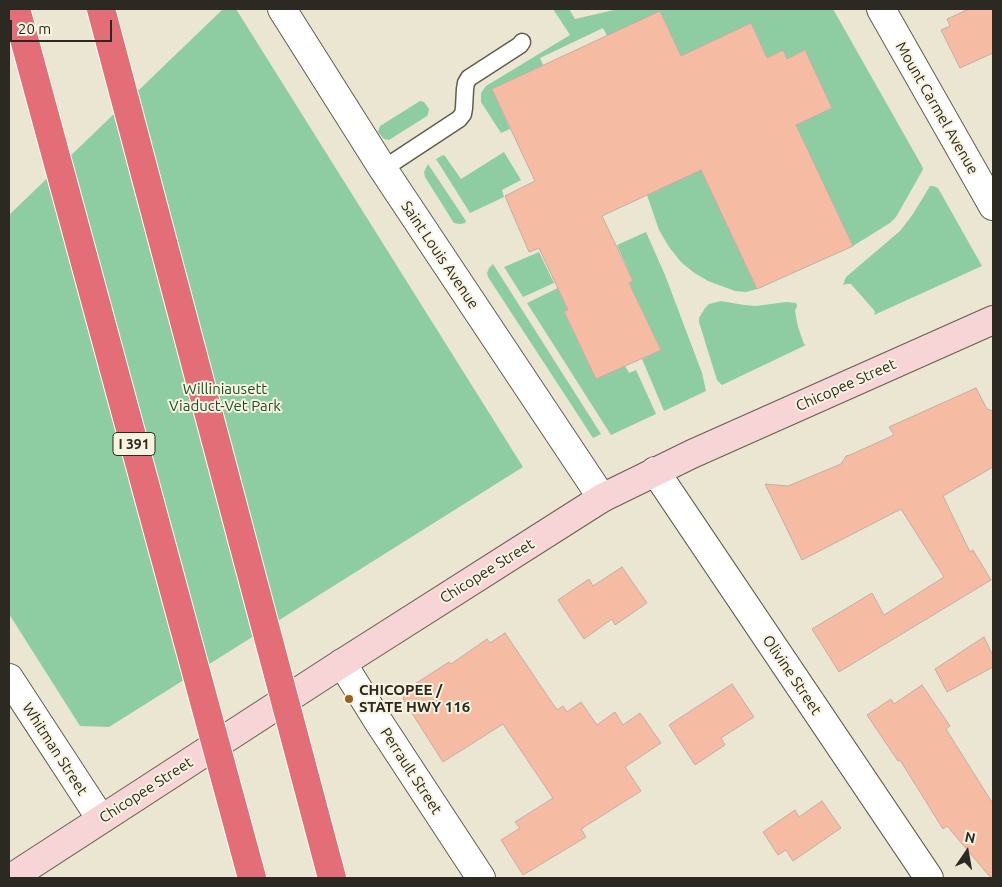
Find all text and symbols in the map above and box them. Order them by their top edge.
scale bar [12,10,115,42]
text: 20 m [18,20,51,37]
street label: Mount Carmel Avenue [892,39,982,177]
street label: Saint Louis Avenue [397,198,483,312]
street label: Chicopee Street [793,355,899,415]
park label: Williniausett Viaduct-Vet Park [169,380,281,415]
road number: I 391 [113,432,155,456]
street label: Chicopee Street [437,535,537,607]
street label: Olivine Street [759,632,825,718]
place label: CHICOPEE / STATE HWY 116 [359,681,470,716]
marker: CHICOPEE / STATE HWY 116 [343,693,355,705]
street label: Whitman Street [18,699,92,799]
street label: Perrault Street [376,724,446,818]
street label: Chicopee Street [96,753,196,827]
north arrow [942,827,992,877]
text: N [963,828,977,846]

